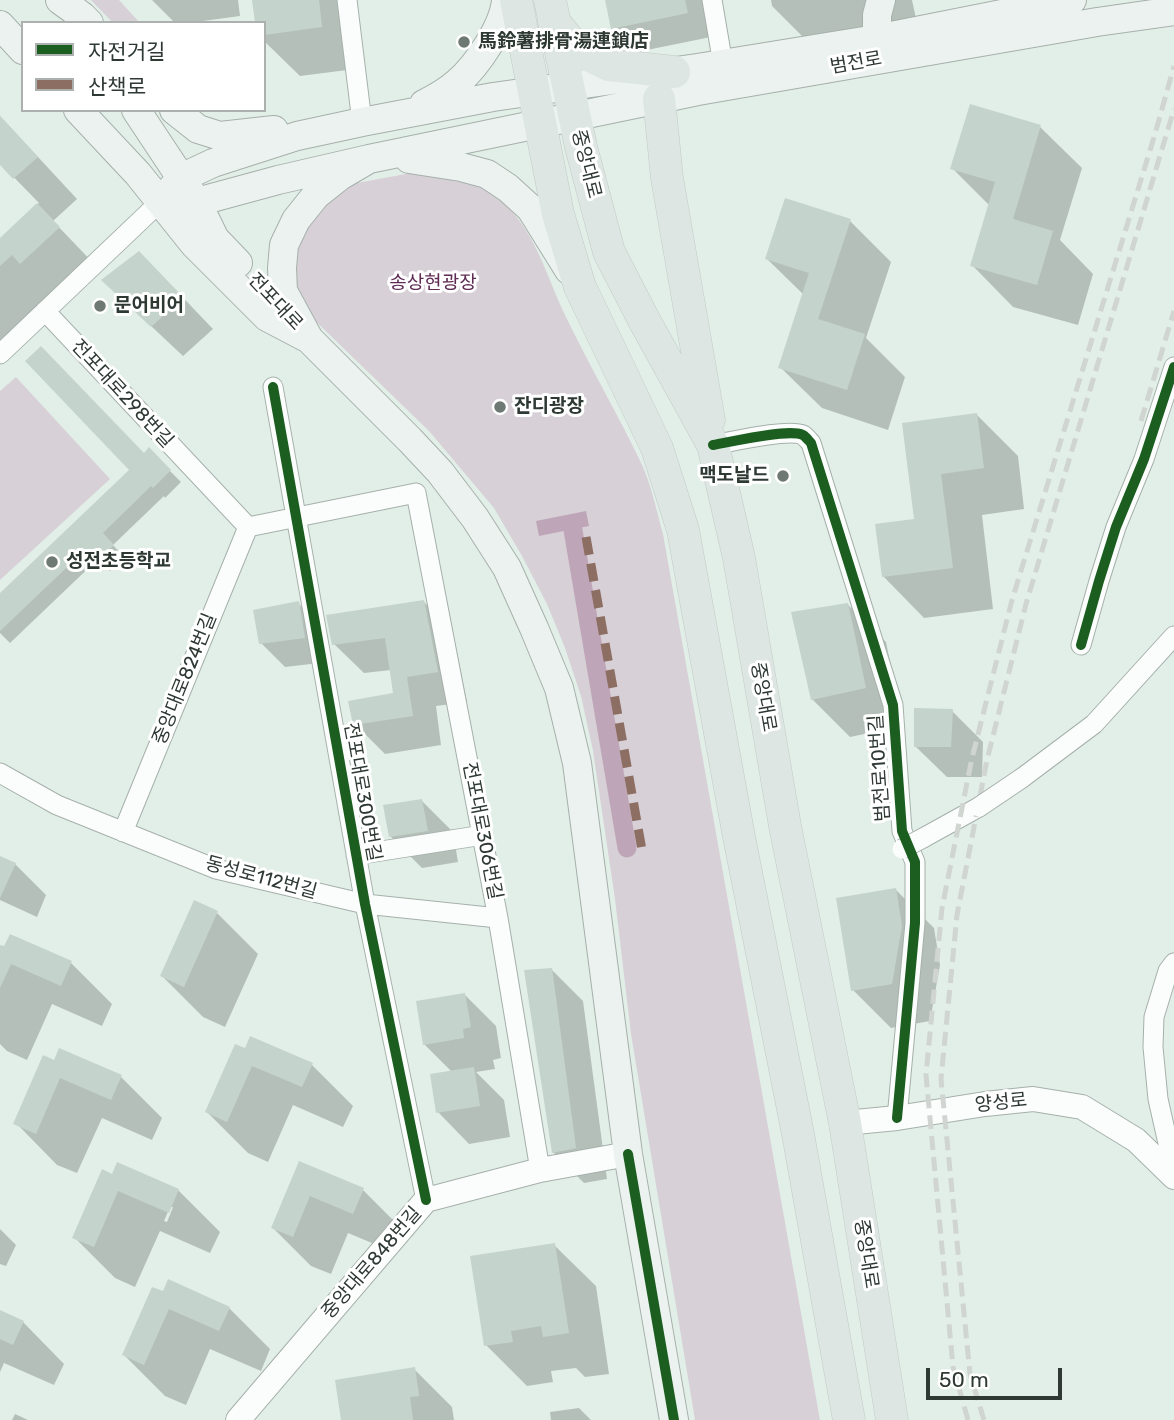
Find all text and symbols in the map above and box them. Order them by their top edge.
legend [21,21,266,112]
place label: 馬鈴薯排骨湯連鎖店 [478,31,649,53]
marker: 馬鈴薯排骨湯連鎖店 [456,34,472,50]
text: 자전거길 [88,39,165,64]
street label: 범전로 [828,47,884,79]
text: 산책로 [88,74,146,99]
street label: 중앙대로 [566,127,606,201]
street label: 전포대로 [243,269,307,335]
park label: 송상현광장 [389,273,477,295]
place label: 문어비어 [114,295,184,317]
marker: 문어비어 [92,298,108,314]
street label: 전포대로298번길 [66,335,178,453]
place label: 잔디광장 [514,396,584,418]
marker: 잔디광장 [492,399,508,415]
place label: 맥도날드 [699,465,769,487]
marker: 맥도날드 [775,468,791,484]
place label: 성전초등학교 [66,551,171,573]
marker: 성전초등학교 [44,554,60,570]
street label: 중앙대로824번길 [148,610,222,748]
street label: 중앙대로 [746,661,780,733]
street label: 범전로10번길 [865,714,895,822]
street label: 전포대로300번길 [339,721,385,863]
street label: 전포대로306번길 [457,760,507,902]
street label: 동성로112번길 [203,852,319,904]
street label: 양성로 [974,1089,1028,1117]
street label: 중앙대로848번길 [317,1202,427,1324]
street label: 중앙대로 [849,1218,883,1290]
scale bar [929,1354,1066,1398]
text: 50 m [939,1367,989,1392]

